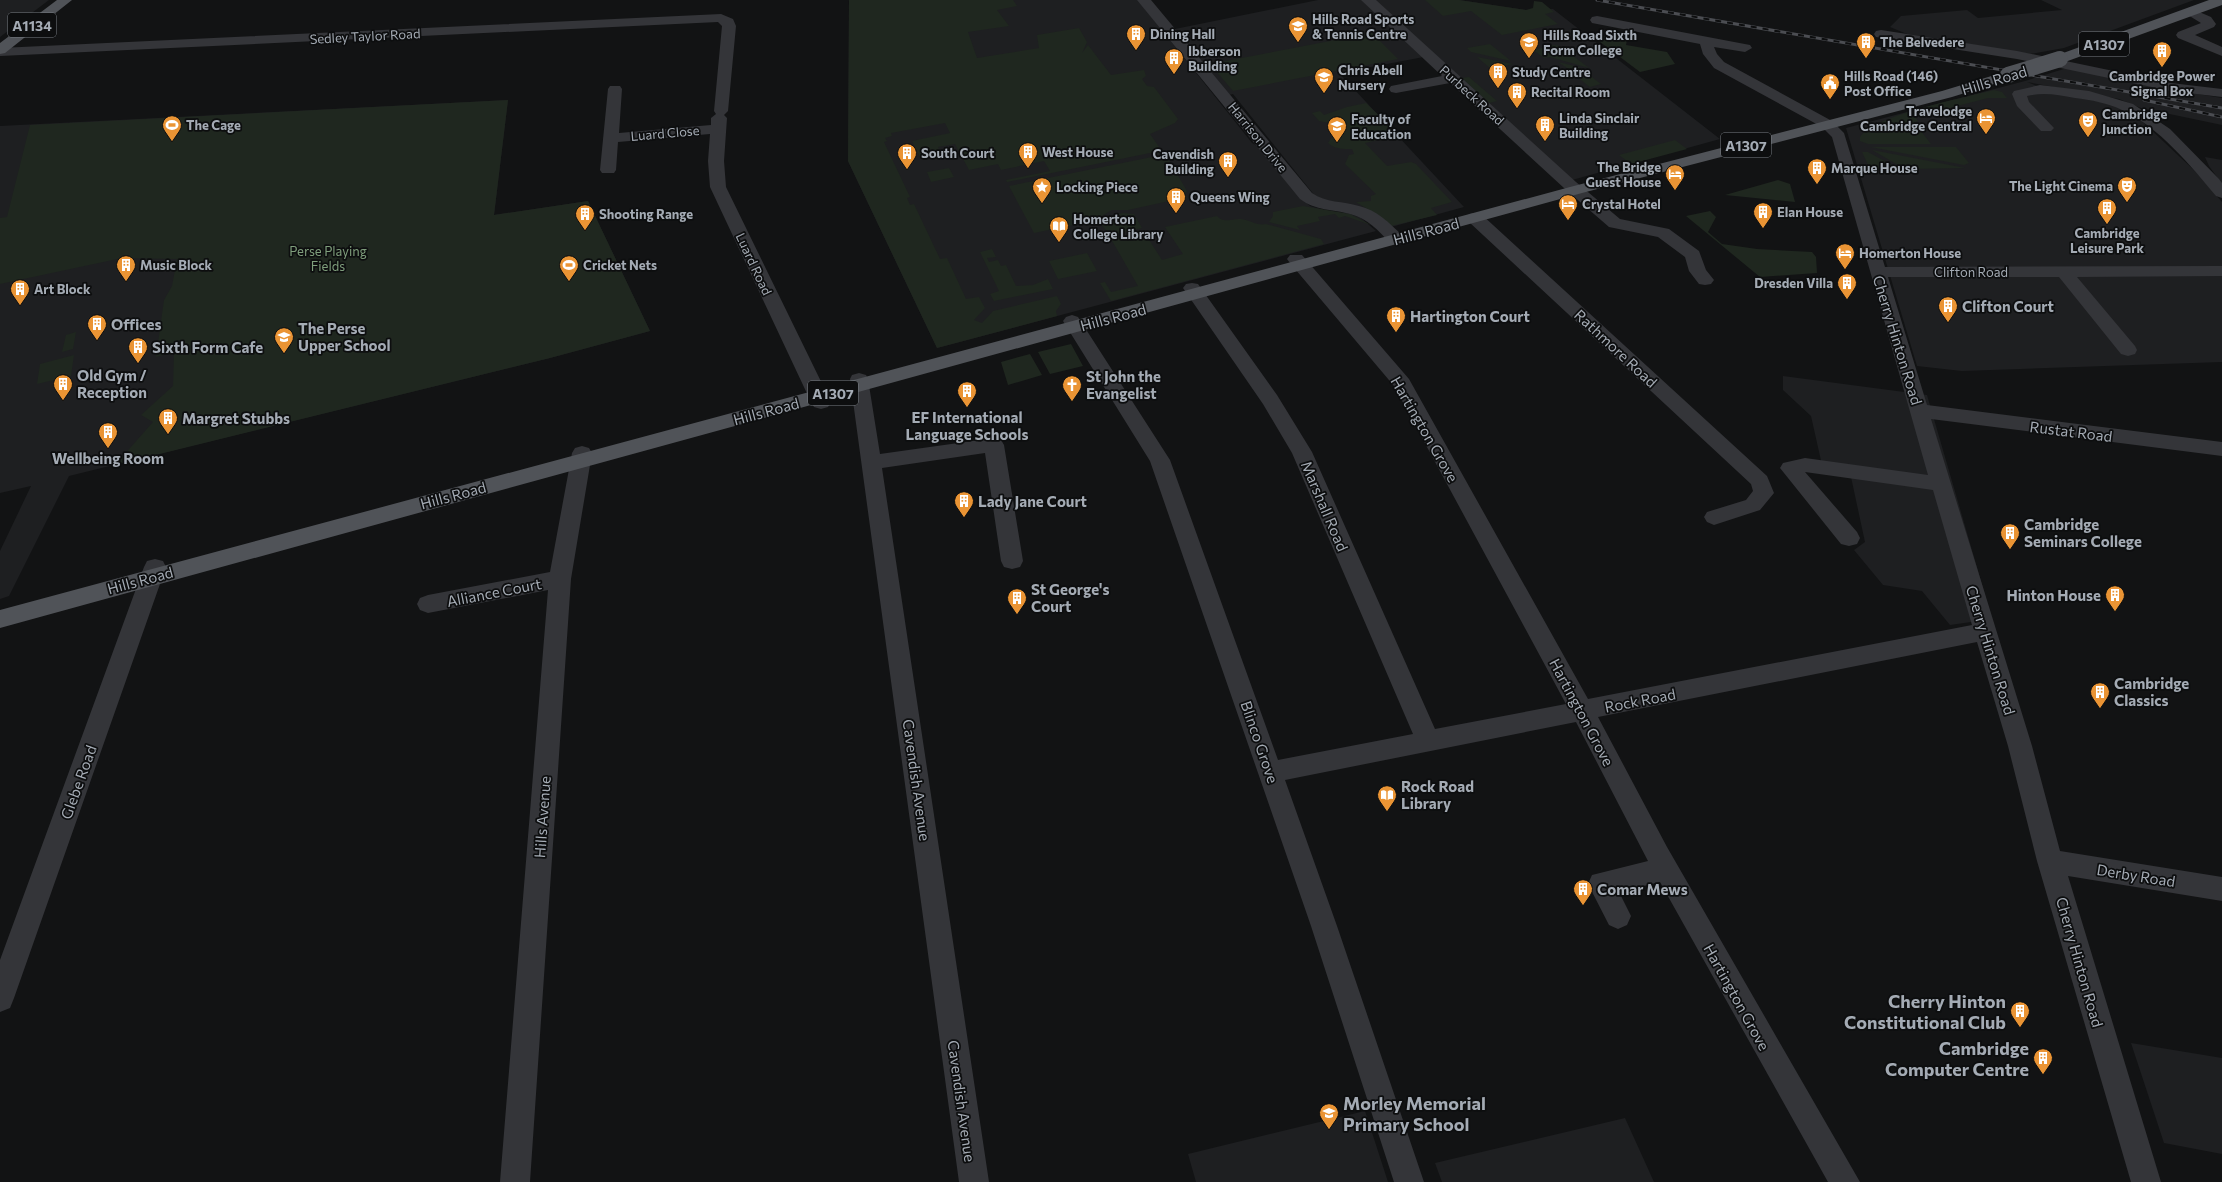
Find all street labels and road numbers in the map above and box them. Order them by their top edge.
road number: A1134 [8,13,56,37]
street label: Sedley Taylor Road [309,25,421,47]
road number: A1307 [2079,32,2129,56]
street label: Purbeck Road [1436,62,1508,128]
street label: Hills Road [1959,62,2029,98]
street label: Harrison Drive [1225,99,1291,175]
street label: Luard Close [630,122,700,144]
road number: A1307 [1721,133,1771,157]
street label: Hills Road [1391,214,1461,248]
street label: Luard Road [733,230,775,298]
street label: Clifton Road [1934,264,2008,280]
street label: Cherry Hinton Road [1870,273,1926,407]
street label: Hills Road [1078,300,1148,334]
street label: Rathmore Road [1571,305,1661,391]
street label: Hartington Grove [1387,373,1463,485]
road number: A1307 [808,381,858,405]
street label: Hills Road [731,394,801,428]
street label: Rustat Road [2029,417,2113,445]
street label: Marshall Road [1298,458,1352,554]
street label: Hills Road [418,478,488,512]
street label: Hills Road [105,563,175,597]
street label: Alliance Court [445,574,543,610]
street label: Cherry Hinton Road [1963,583,2019,717]
street label: Hartington Grove [1546,655,1618,769]
street label: Rock Road [1603,684,1677,716]
street label: Blinco Grove [1237,698,1283,786]
street label: Cavendish Avenue [900,718,934,842]
street label: Glebe Road [56,743,100,821]
street label: Hills Avenue [530,775,554,859]
street label: Derby Road [2095,860,2177,890]
street label: Cherry Hinton Road [2053,895,2107,1029]
street label: Hartington Grove [1700,941,1774,1053]
street label: Cavendish Avenue [945,1039,979,1163]

